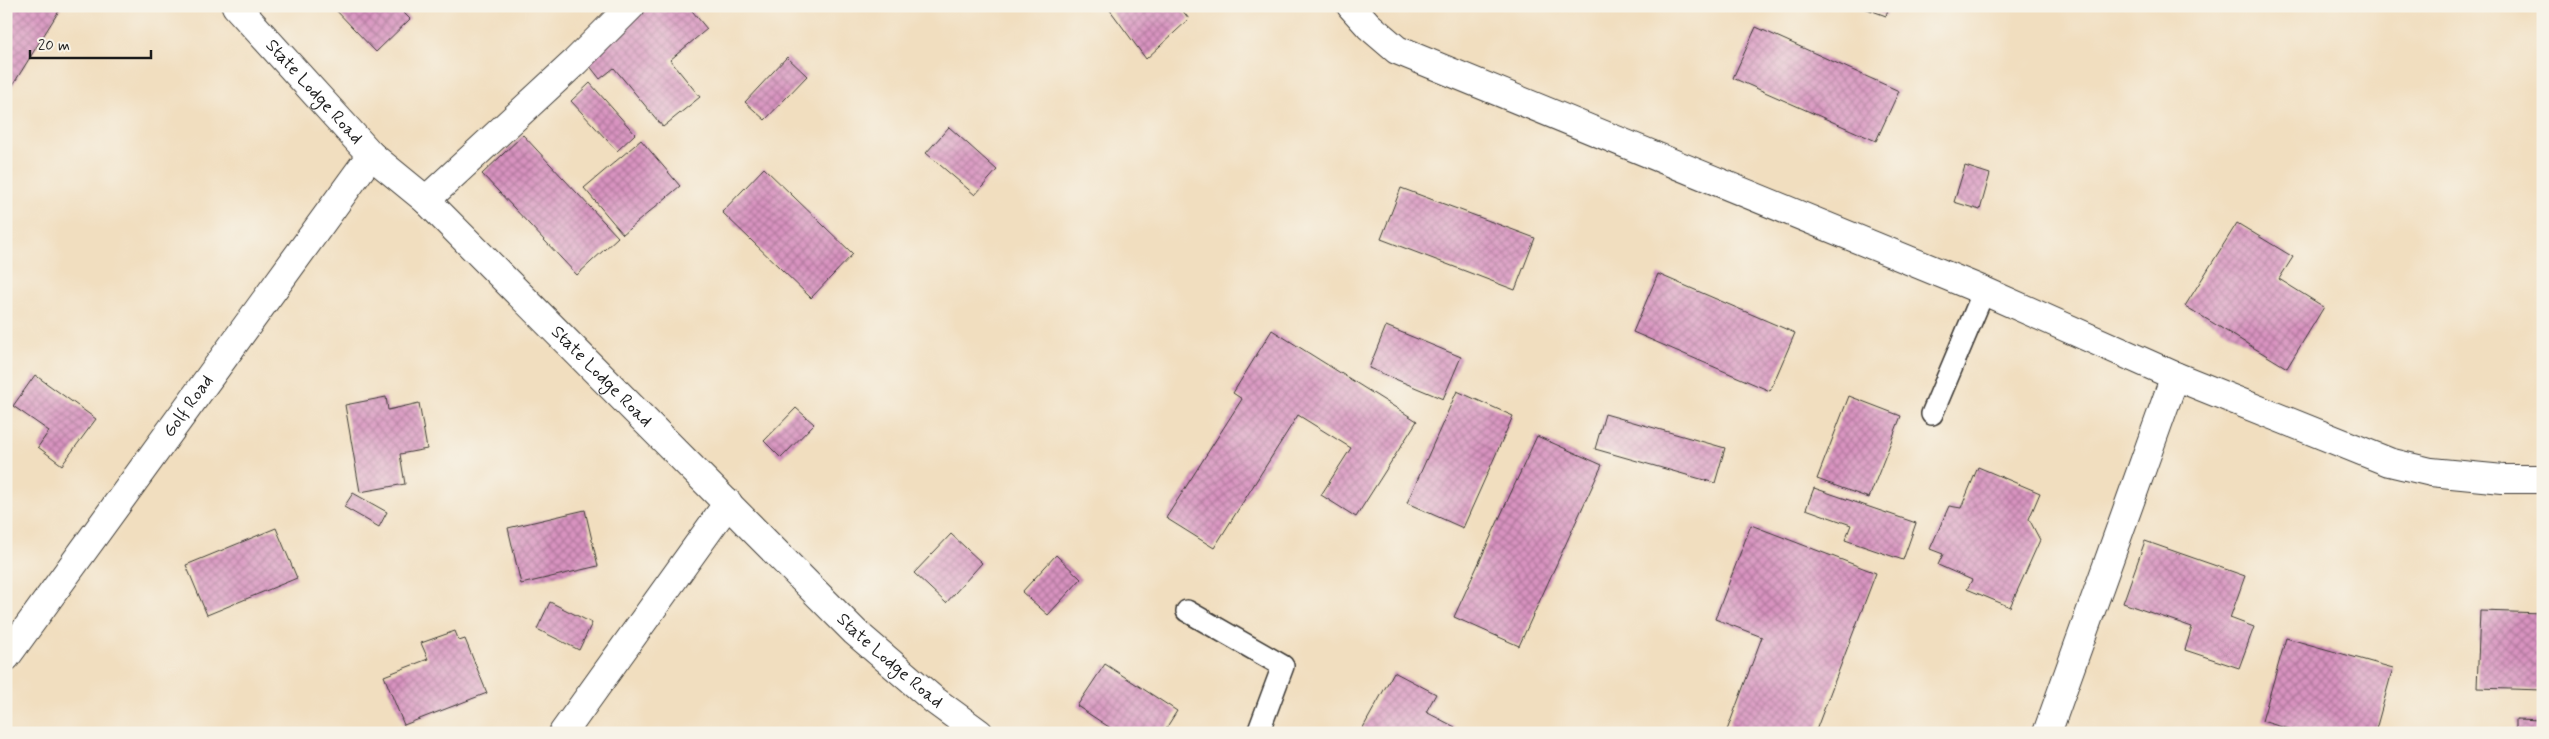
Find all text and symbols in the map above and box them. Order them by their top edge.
scale bar [30,28,151,60]
street label: State Lodge Road [260,34,368,150]
text: 20 m [38,36,70,56]
street label: State Lodge Road [546,321,657,433]
street label: Golf Road [157,370,219,442]
street label: State Lodge Road [831,608,948,714]

